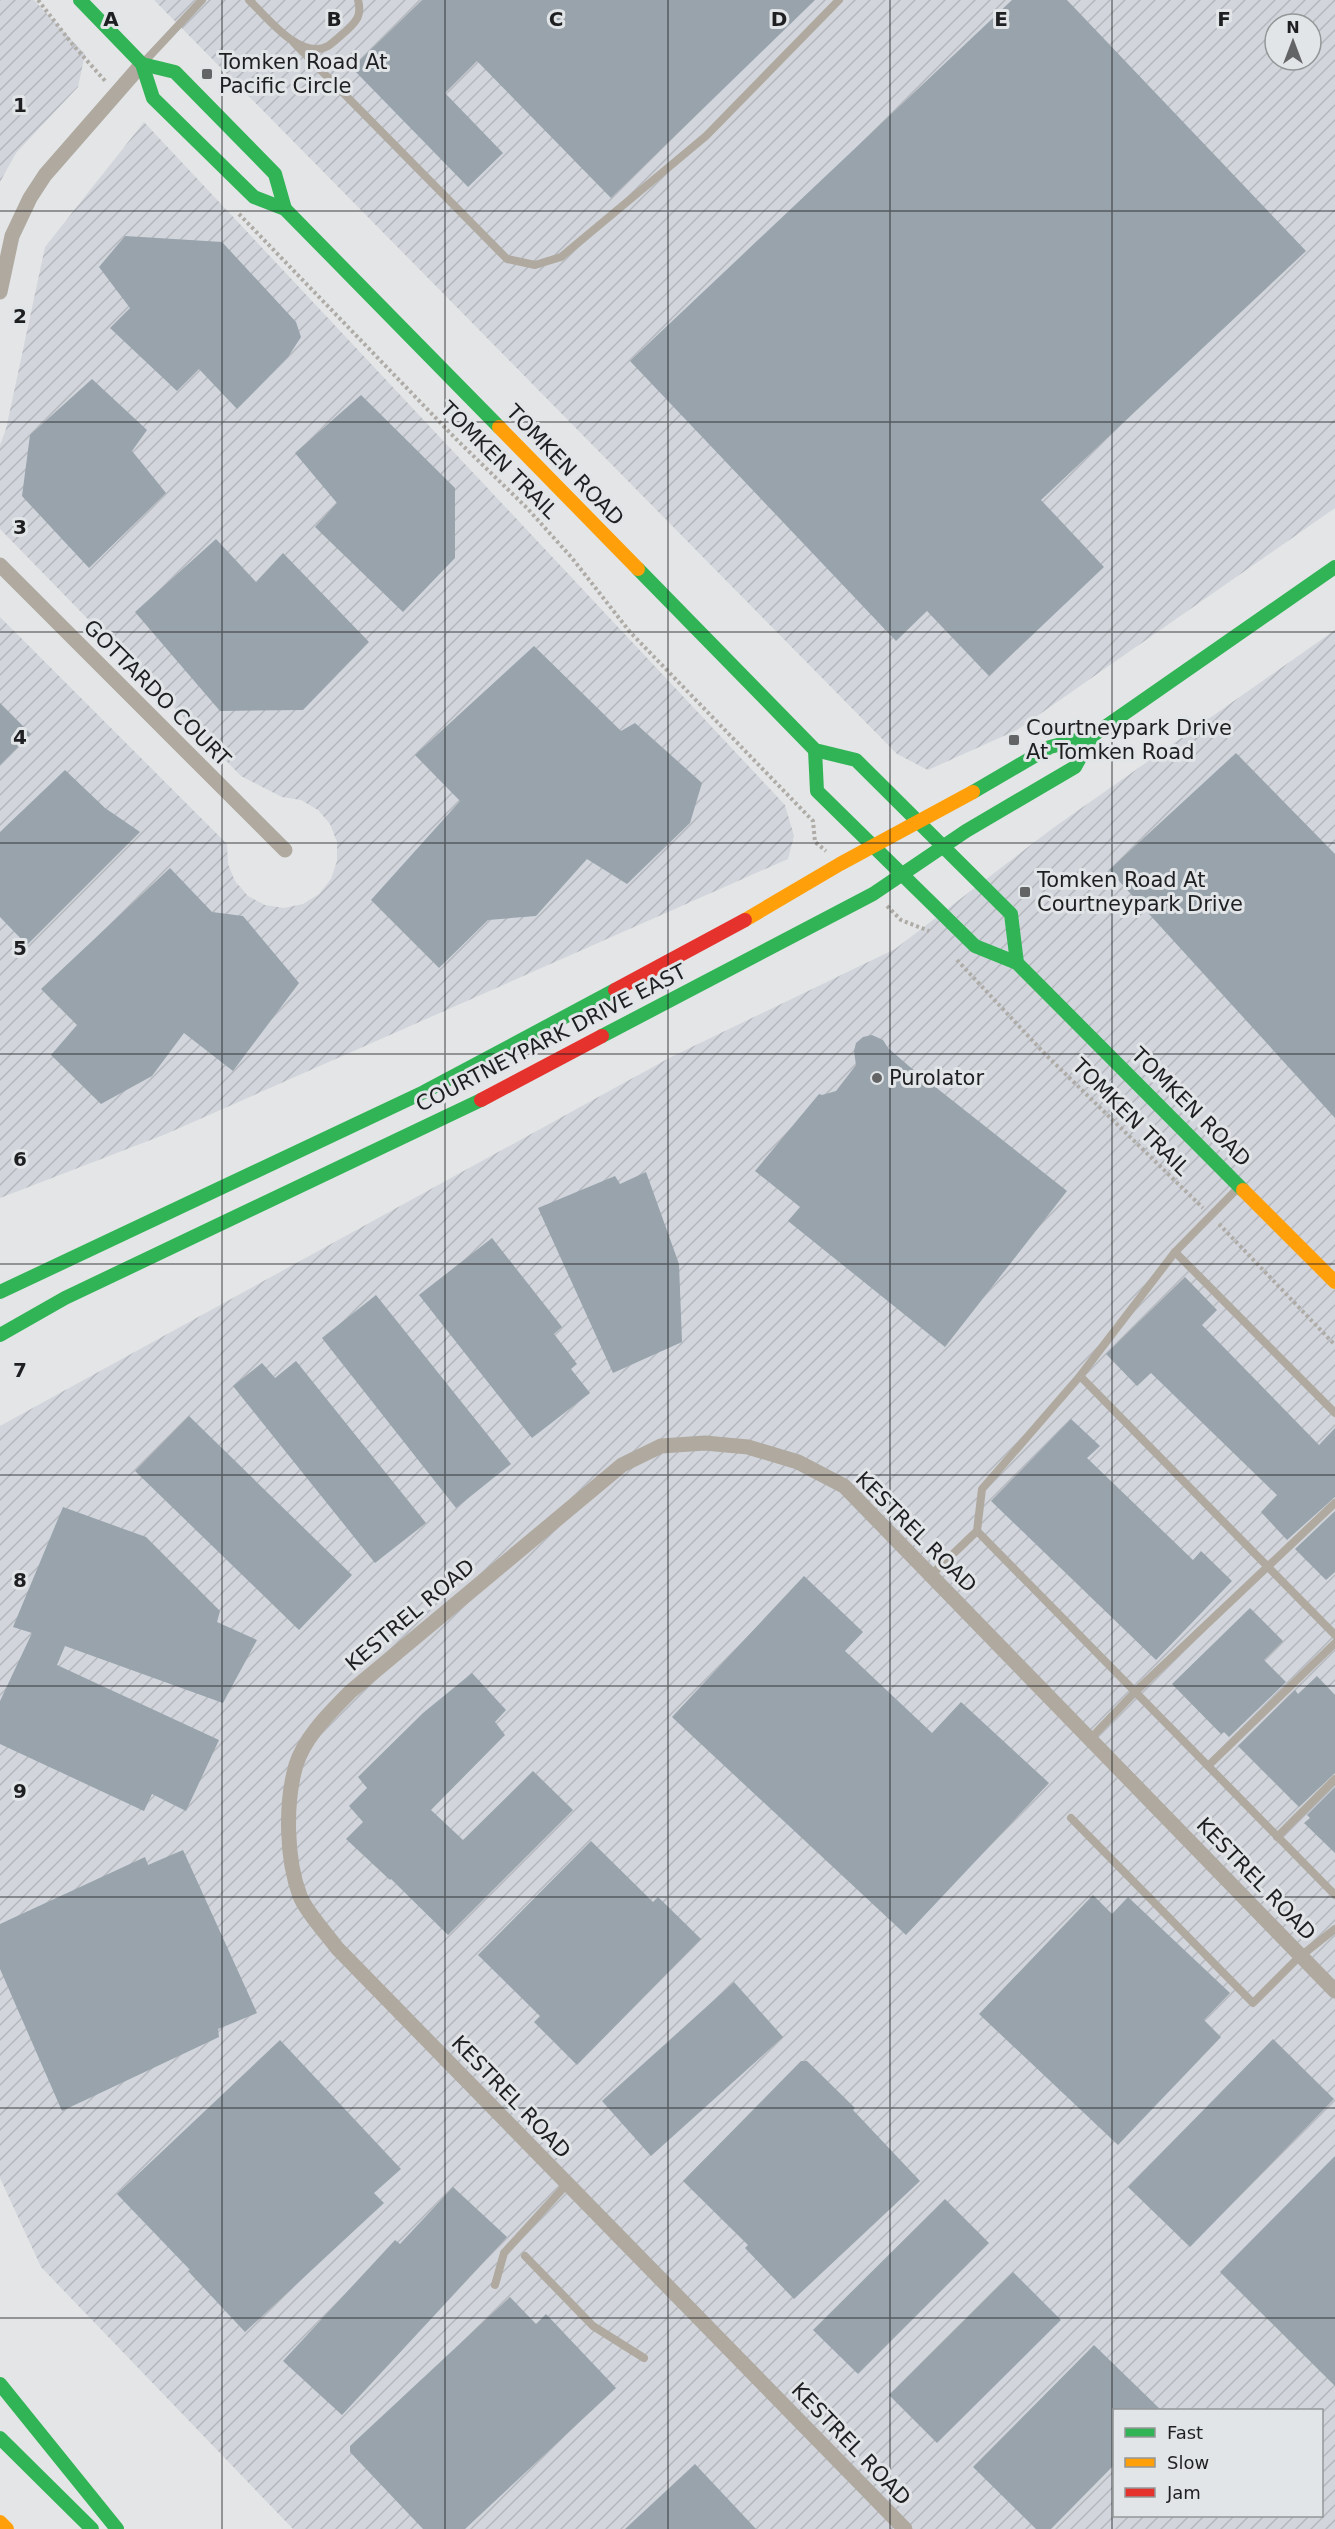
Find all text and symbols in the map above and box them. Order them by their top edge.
text: A [103,7,119,31]
text: B [326,7,342,31]
text: C [549,7,563,31]
text: D [771,7,787,31]
text: E [994,7,1008,31]
text: F [1217,7,1231,31]
north arrow [1263,12,1323,72]
text: N [1286,18,1300,37]
place label: Tomken Road At Pacific Circle [218,50,387,98]
marker: Tomken Road At Pacific Circle [200,67,214,81]
text: 1 [13,93,27,117]
text: 2 [13,304,27,328]
street label: TOMKEN TRAIL [435,396,563,524]
street label: TOMKEN ROAD [501,399,629,530]
text: 3 [13,515,27,539]
street label: GOTTARDO COURT [79,615,235,771]
place label: Courtneypark Drive At Tomken Road [1026,716,1232,764]
text: 4 [13,725,27,749]
marker: Courtneypark Drive At Tomken Road [1007,733,1021,747]
place label: Tomken Road At Courtneypark Drive [1036,868,1243,916]
marker: Tomken Road At Courtneypark Drive [1018,885,1032,899]
text: 5 [13,936,27,960]
street label: COURTNEYPARK DRIVE EAST [412,959,690,1117]
street label: TOMKEN ROAD [1126,1042,1255,1171]
street label: TOMKEN TRAIL [1067,1053,1195,1181]
place label: Purolator [889,1066,984,1090]
marker: Purolator [870,1071,884,1085]
text: 6 [13,1147,27,1171]
text: 7 [13,1358,27,1382]
street label: KESTREL ROAD [851,1467,981,1597]
street label: KESTREL ROAD [341,1554,479,1676]
text: 8 [13,1568,27,1592]
text: 9 [13,1779,27,1803]
street label: KESTREL ROAD [1192,1813,1320,1945]
street label: KESTREL ROAD [447,2031,575,2163]
street label: KESTREL ROAD [787,2378,915,2510]
legend [1113,2409,1323,2517]
text: Fast [1167,2422,1203,2443]
text: Slow [1167,2452,1209,2473]
text: Jam [1166,2482,1201,2503]

